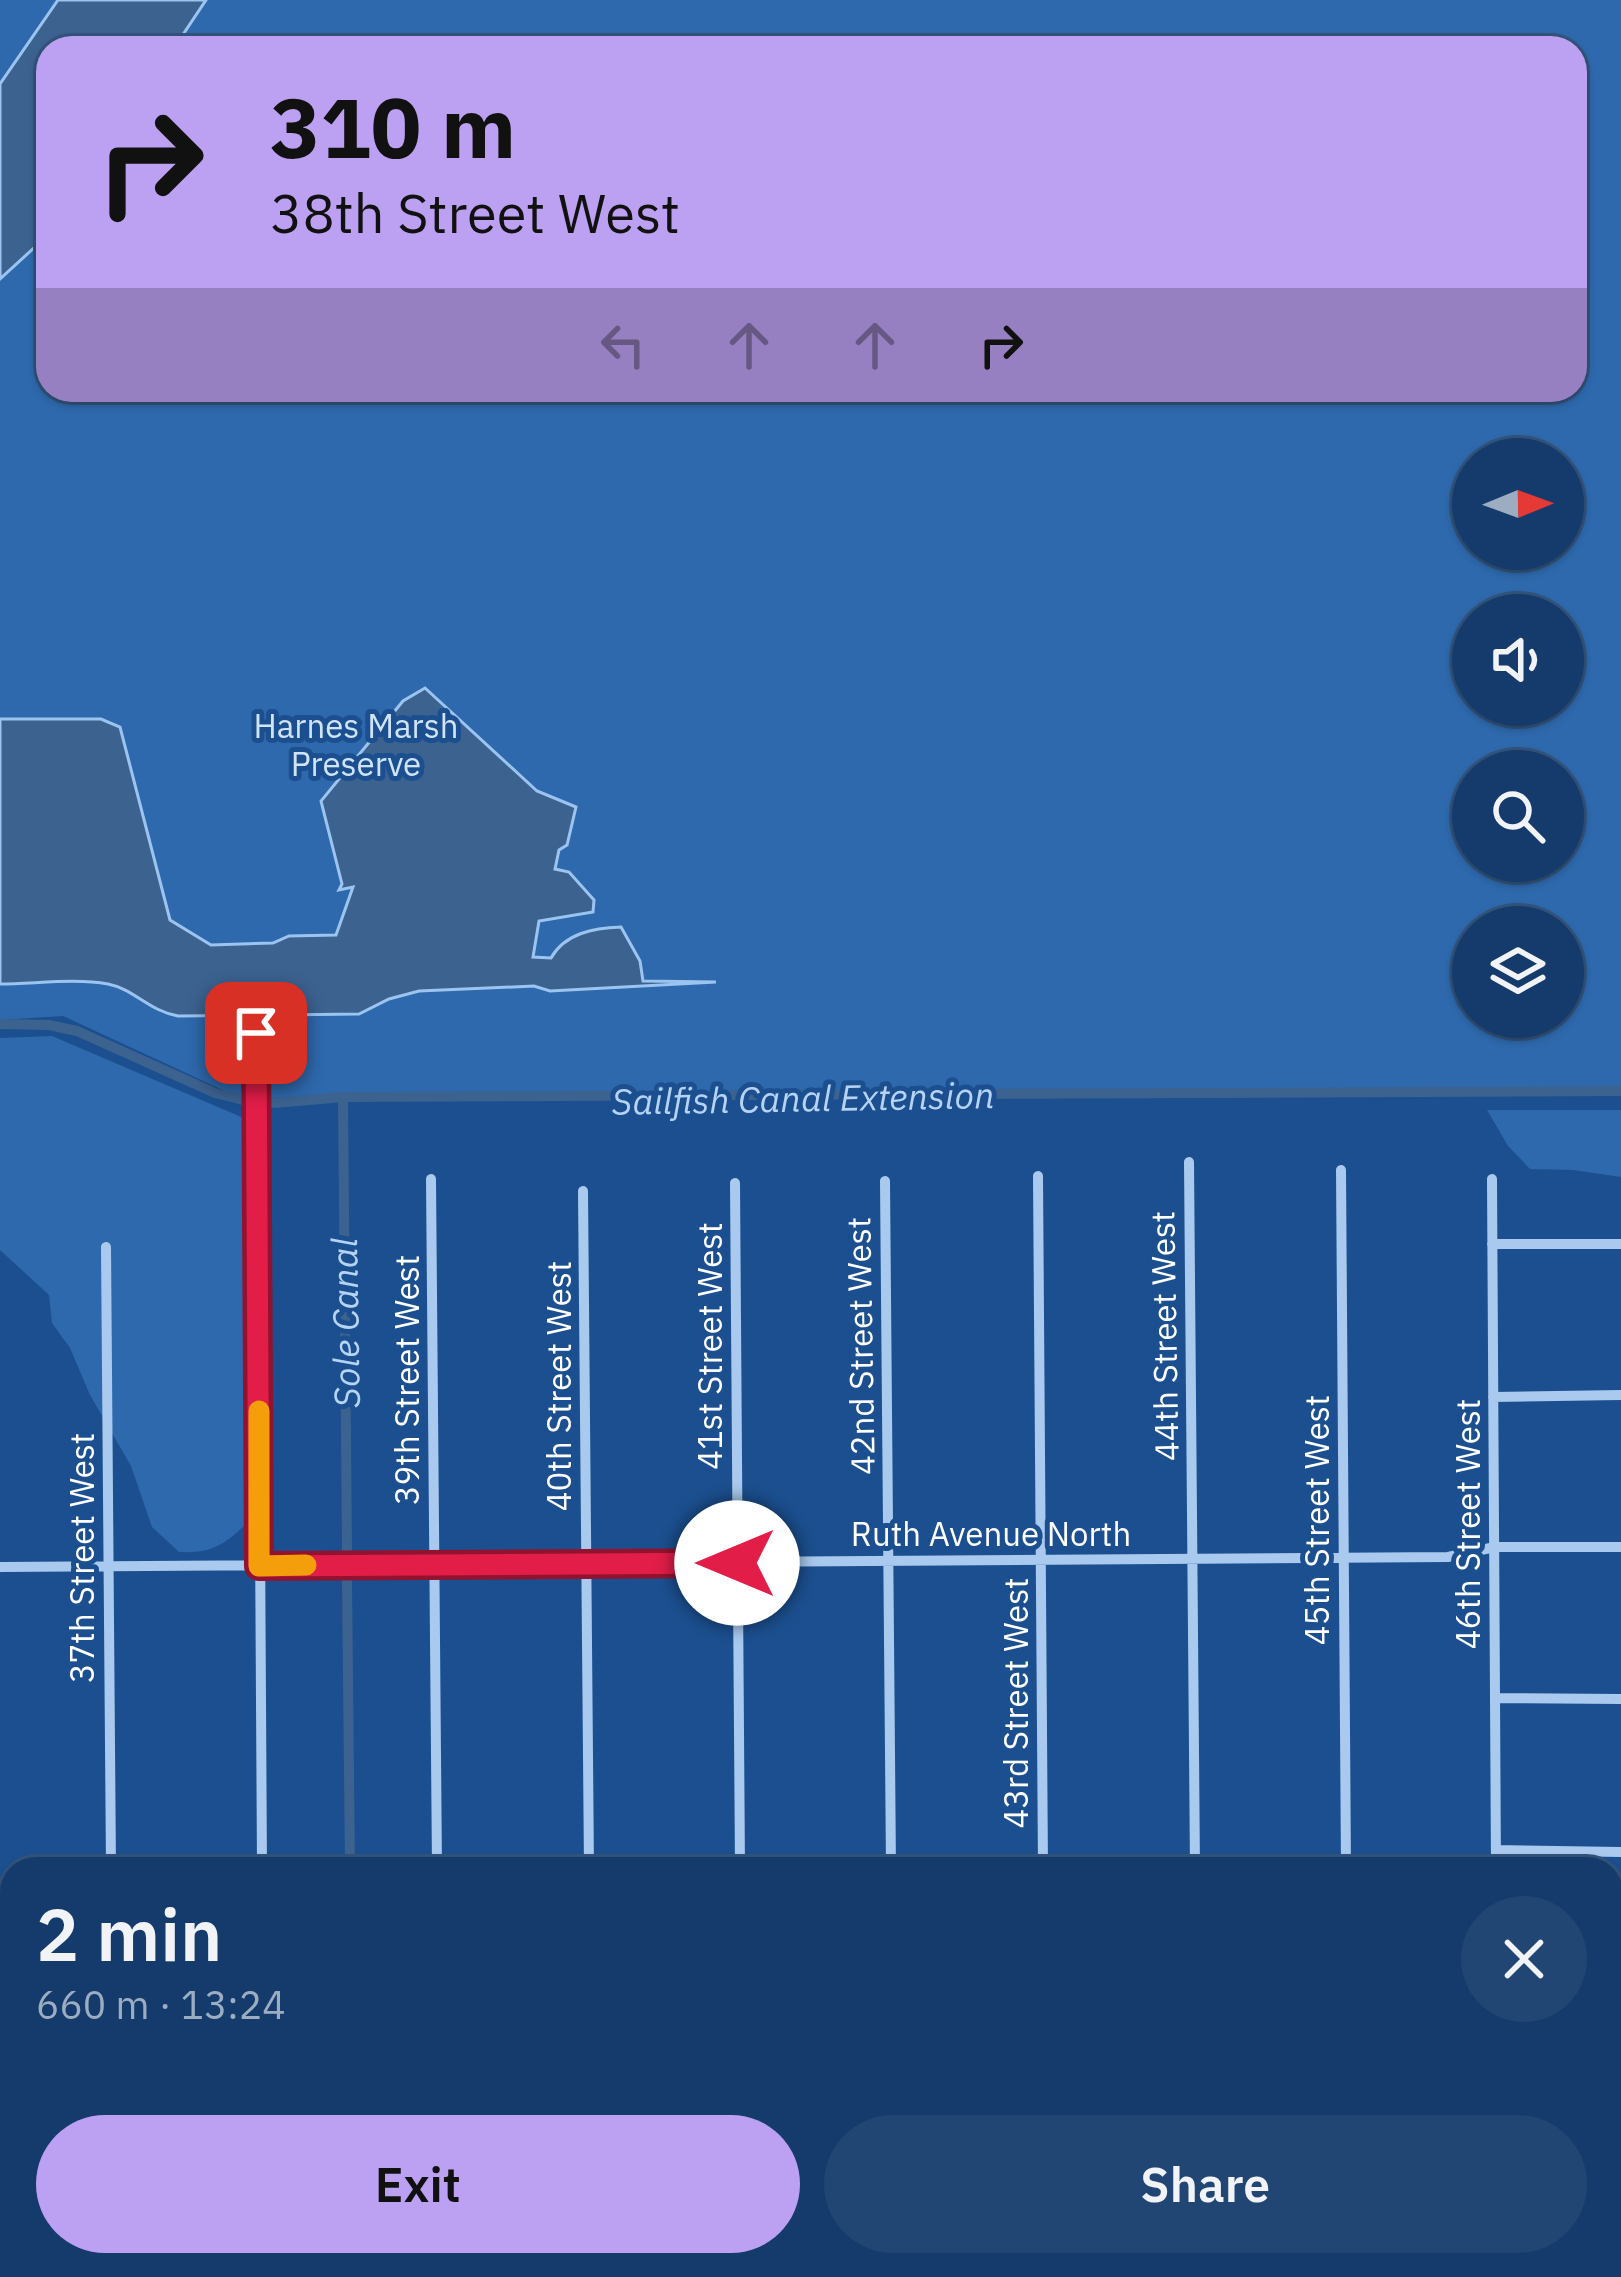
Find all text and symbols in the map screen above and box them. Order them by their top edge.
text: 310 m [270,72,516,181]
icon: right [72,84,228,240]
text: 38th Street West [270,178,680,248]
icon: left [590,312,656,378]
icon: ahead [716,312,782,378]
icon: ahead [842,312,908,378]
icon: right [968,312,1034,378]
north arrow [1452,438,1584,570]
map controls [1452,438,1584,1038]
button: sound [1452,594,1584,726]
park label: Harnes Marsh Preserve [253,704,459,785]
button: search [1452,750,1584,882]
button: layers [1452,906,1584,1038]
pin [205,982,307,1084]
icon: arrive [223,1000,289,1066]
water label: Sailfish Canal Extension [611,1071,995,1125]
street label: 44th Street West [1140,1210,1188,1462]
street label: 42nd Street West [836,1217,884,1475]
street label: 41st Street West [688,1222,731,1470]
water label: Sole Canal [320,1237,370,1408]
street label: 39th Street West [385,1255,428,1505]
street label: 40th Street West [537,1261,580,1511]
street label: 45th Street West [1295,1395,1338,1645]
street label: 46th Street West [1446,1399,1489,1649]
street label: 37th Street West [60,1433,103,1683]
position arrow [674,1500,800,1626]
street label: Ruth Avenue North [851,1512,1131,1555]
street label: 43rd Street West [994,1577,1037,1829]
text: 2 min [36,1887,222,1981]
button: close [1461,1896,1587,2022]
text: 660 m · 13:24 [36,1979,286,2030]
button: Exit [36,2115,800,2253]
button: Share [824,2115,1587,2253]

